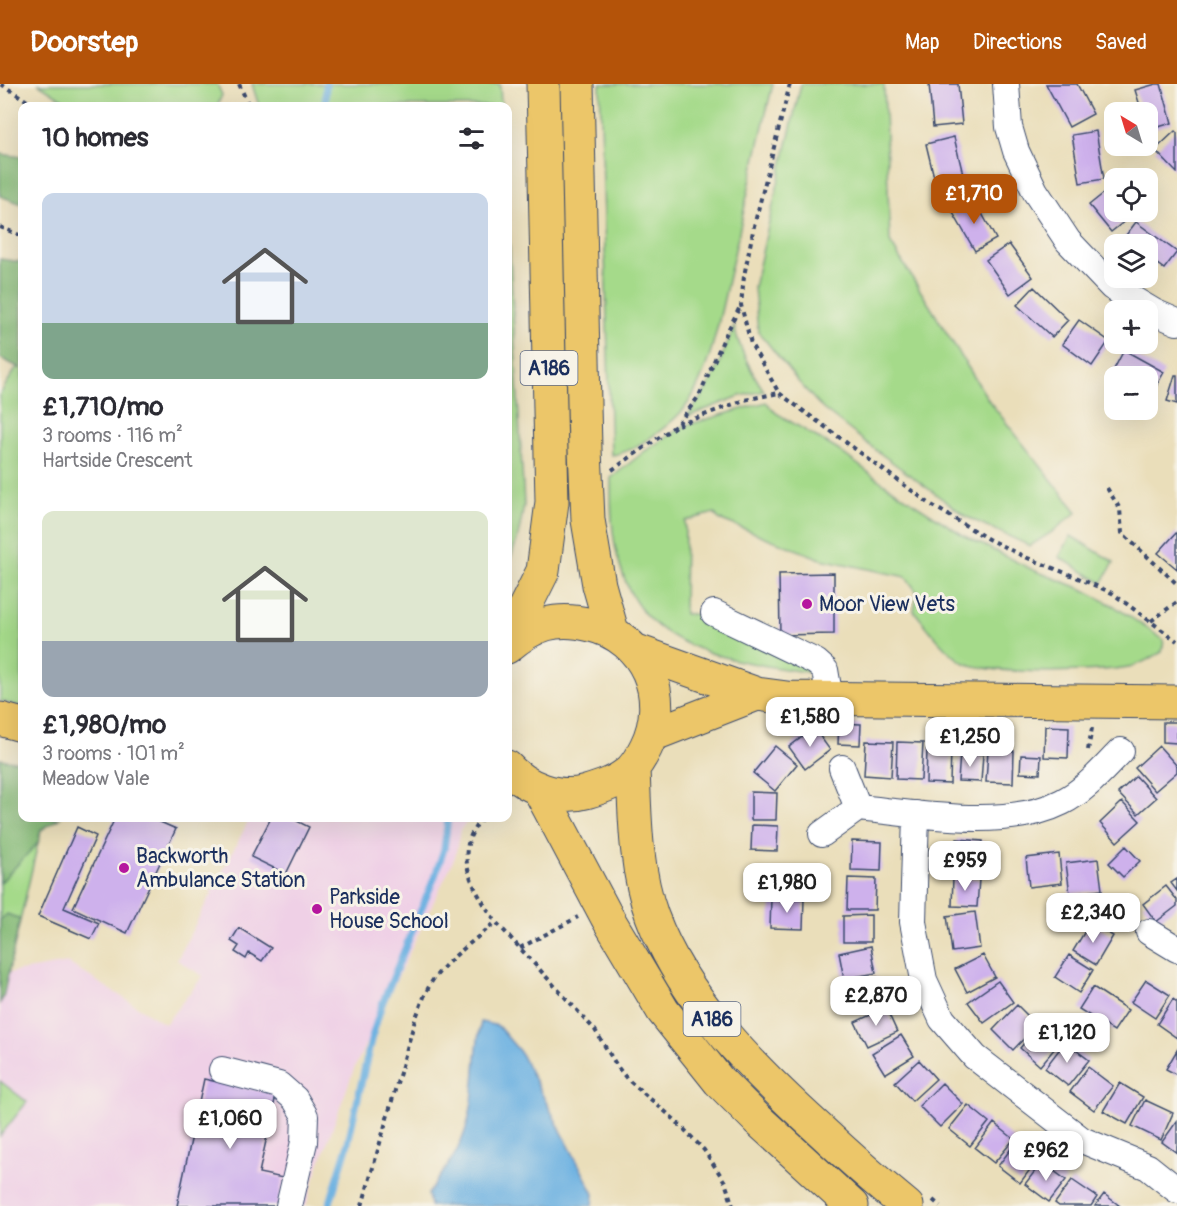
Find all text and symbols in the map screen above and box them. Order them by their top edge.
text: Doorstep [30,25,138,60]
text: Map [905,29,940,56]
text: Directions [973,29,1062,56]
text: Saved [1095,29,1147,56]
north arrow [1104,102,1158,156]
map controls [1104,102,1158,420]
text: 10 homes [42,122,148,154]
icon: filters [455,122,488,155]
button: locate [1104,168,1158,222]
pin: £1,710 [925,174,1023,225]
text: £1,710 [945,181,1003,206]
icon: home [211,232,319,340]
button: layers [1104,234,1158,288]
button: + [1104,300,1158,354]
road number: A186 [520,351,578,385]
button: − [1104,366,1158,420]
text: £1,710/mo [42,391,164,423]
text: 3 rooms · 116 m² [42,423,183,448]
text: Hartside Crescent [42,448,193,473]
icon: home [211,550,319,658]
place label: Moor View Vets [819,591,956,618]
marker: Moor View Vets [800,597,814,611]
pin: £1,580 [761,697,859,748]
text: £1,580 [780,704,840,729]
text: £1,980/mo [42,709,166,741]
pin: £1,250 [921,717,1019,768]
text: £1,250 [939,724,1001,749]
text: 3 rooms · 101 m² [42,741,185,766]
text: Meadow Vale [42,766,149,791]
pin: £959 [929,841,1001,892]
place label: Backworth Ambulance Station [136,843,305,894]
text: £959 [943,848,987,873]
marker: Backworth Ambulance Station [117,861,131,875]
pin: £1,980 [738,863,836,914]
text: £1,980 [757,870,817,895]
place label: Parkside House School [329,884,449,935]
pin: £2,340 [1044,893,1142,944]
text: £2,340 [1060,900,1126,925]
marker: Parkside House School [310,902,324,916]
pin: £2,870 [827,976,925,1027]
text: £2,870 [844,983,908,1008]
road number: A186 [684,1002,740,1036]
pin: £1,120 [1018,1013,1116,1064]
text: £1,120 [1038,1020,1096,1045]
pin: £1,060 [181,1099,279,1150]
text: £1,060 [198,1106,262,1131]
pin: £962 [1010,1131,1082,1182]
text: £962 [1023,1138,1069,1163]

